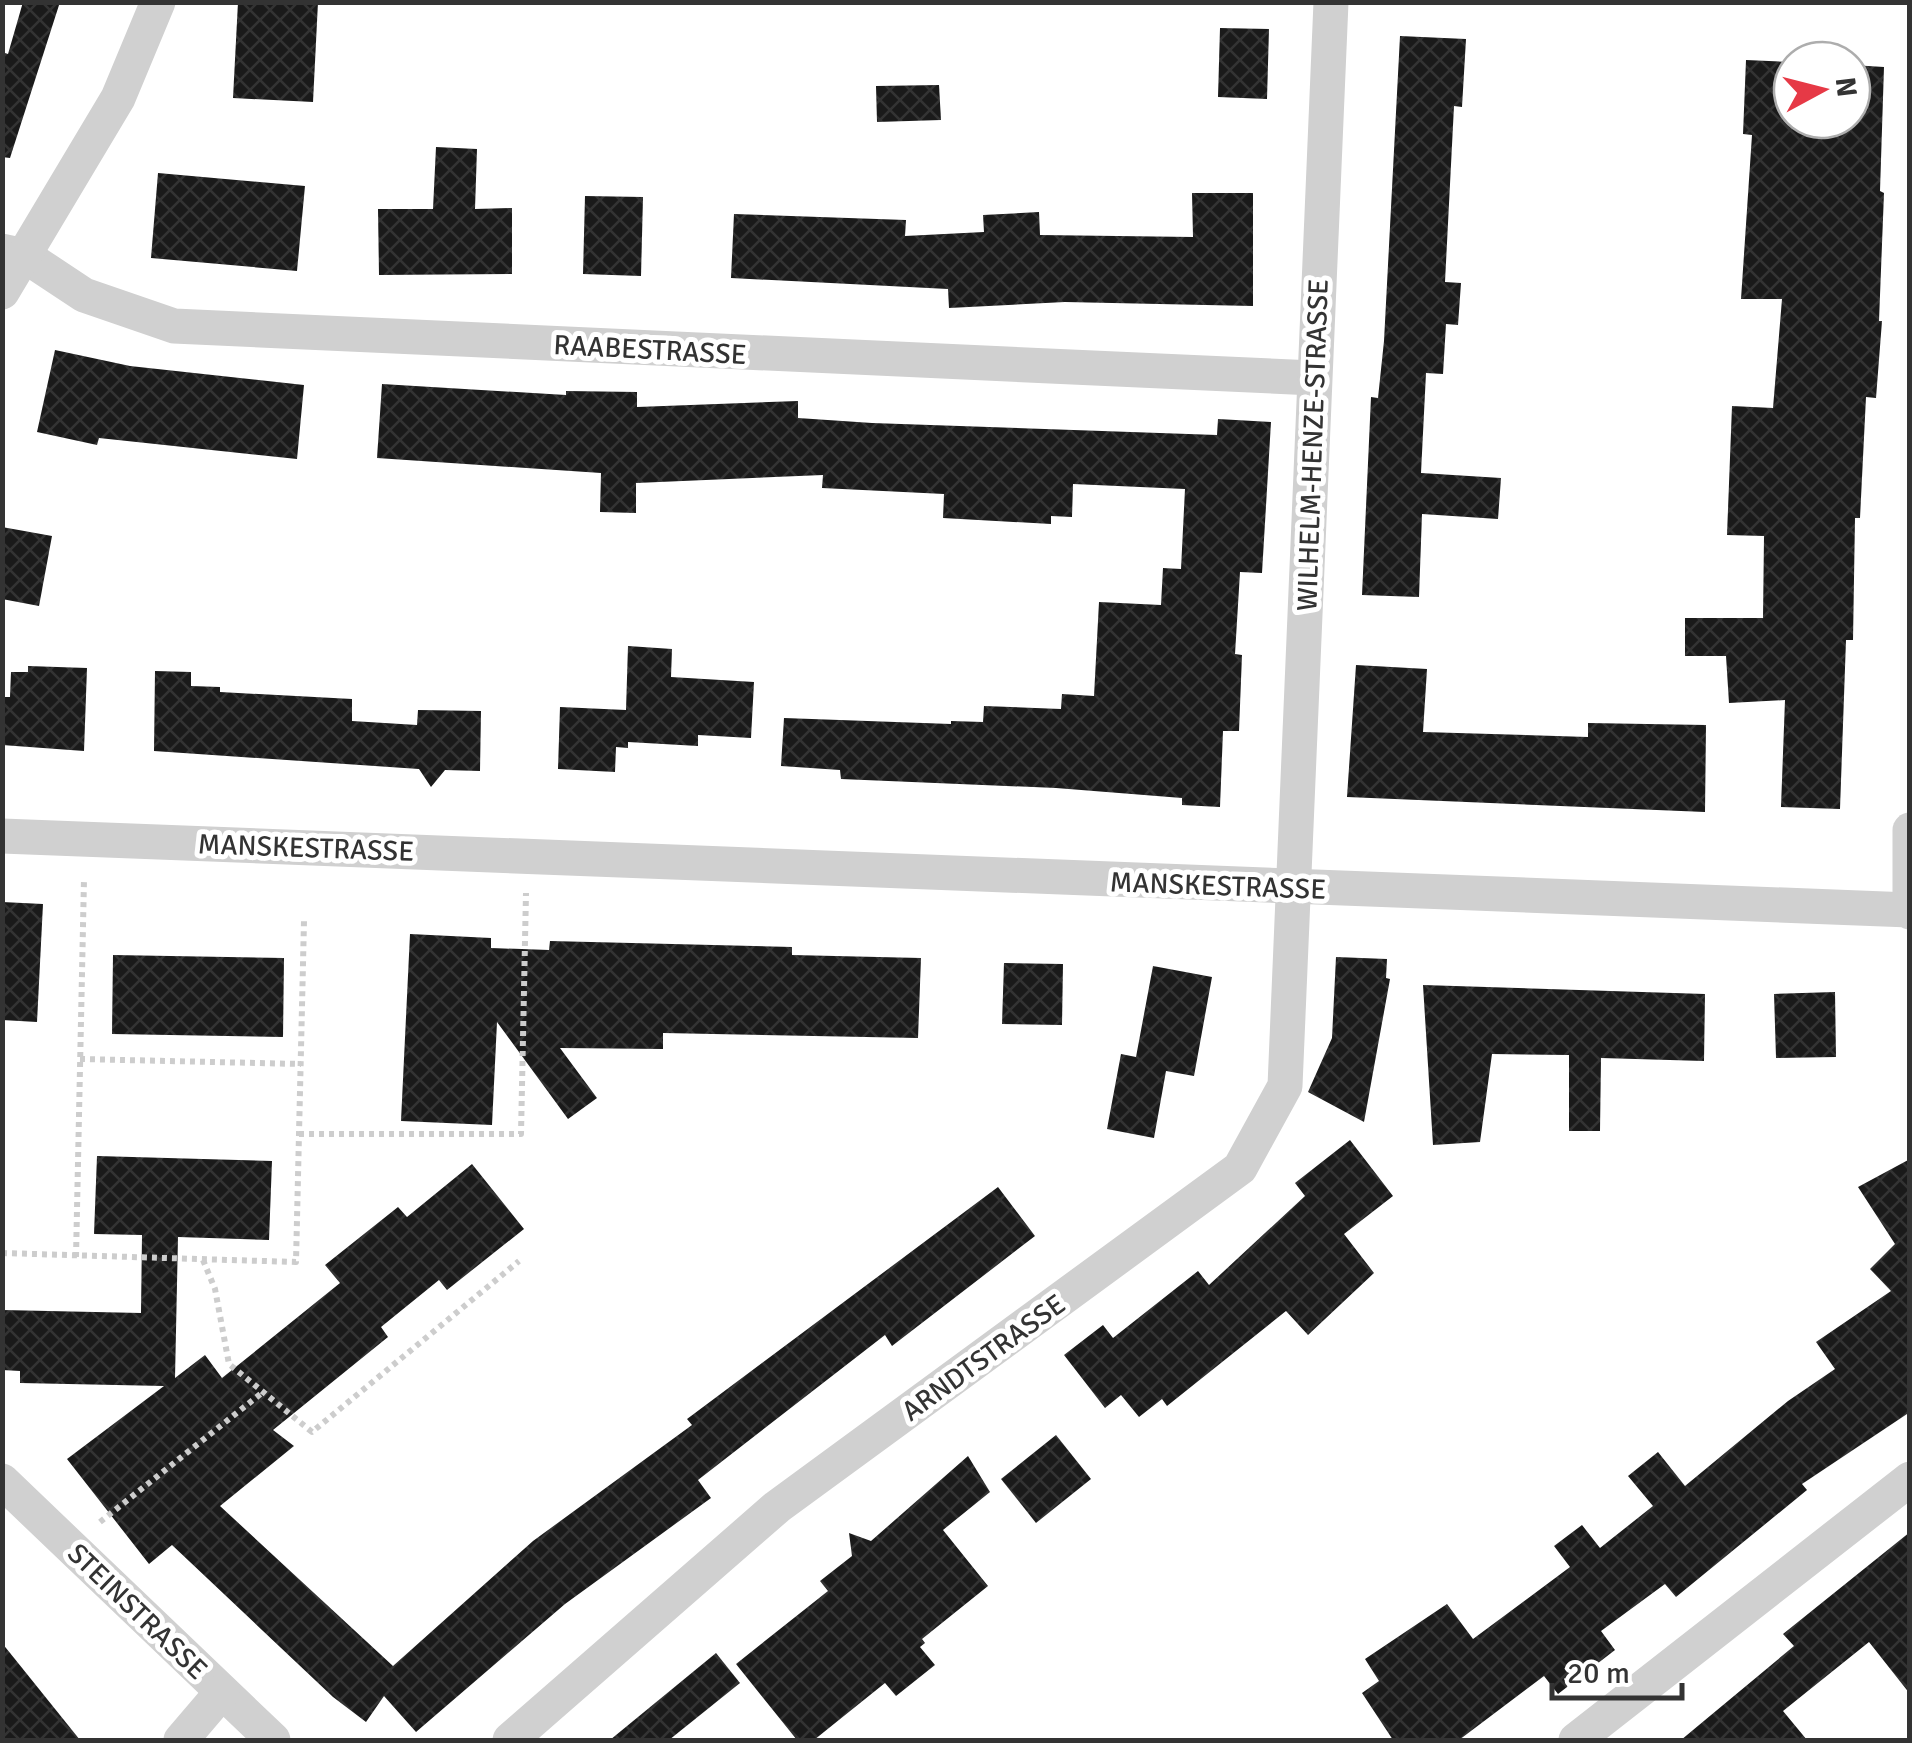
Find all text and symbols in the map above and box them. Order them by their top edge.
north arrow [1772,40,1872,140]
text: N [1828,75,1864,99]
street label: WILHELM-HENZE-STRASSE [1290,278,1336,612]
street label: RAABESTRASSE [553,328,747,372]
street label: MANSKESTRASSE [197,827,415,869]
street label: MANSKESTRASSE [1109,865,1327,907]
street label: ARNDTSTRASSE [895,1287,1072,1429]
street label: STEINSTRASSE [60,1537,214,1687]
scale bar [1552,1638,1682,1700]
text: 20 m [1567,1655,1630,1692]

